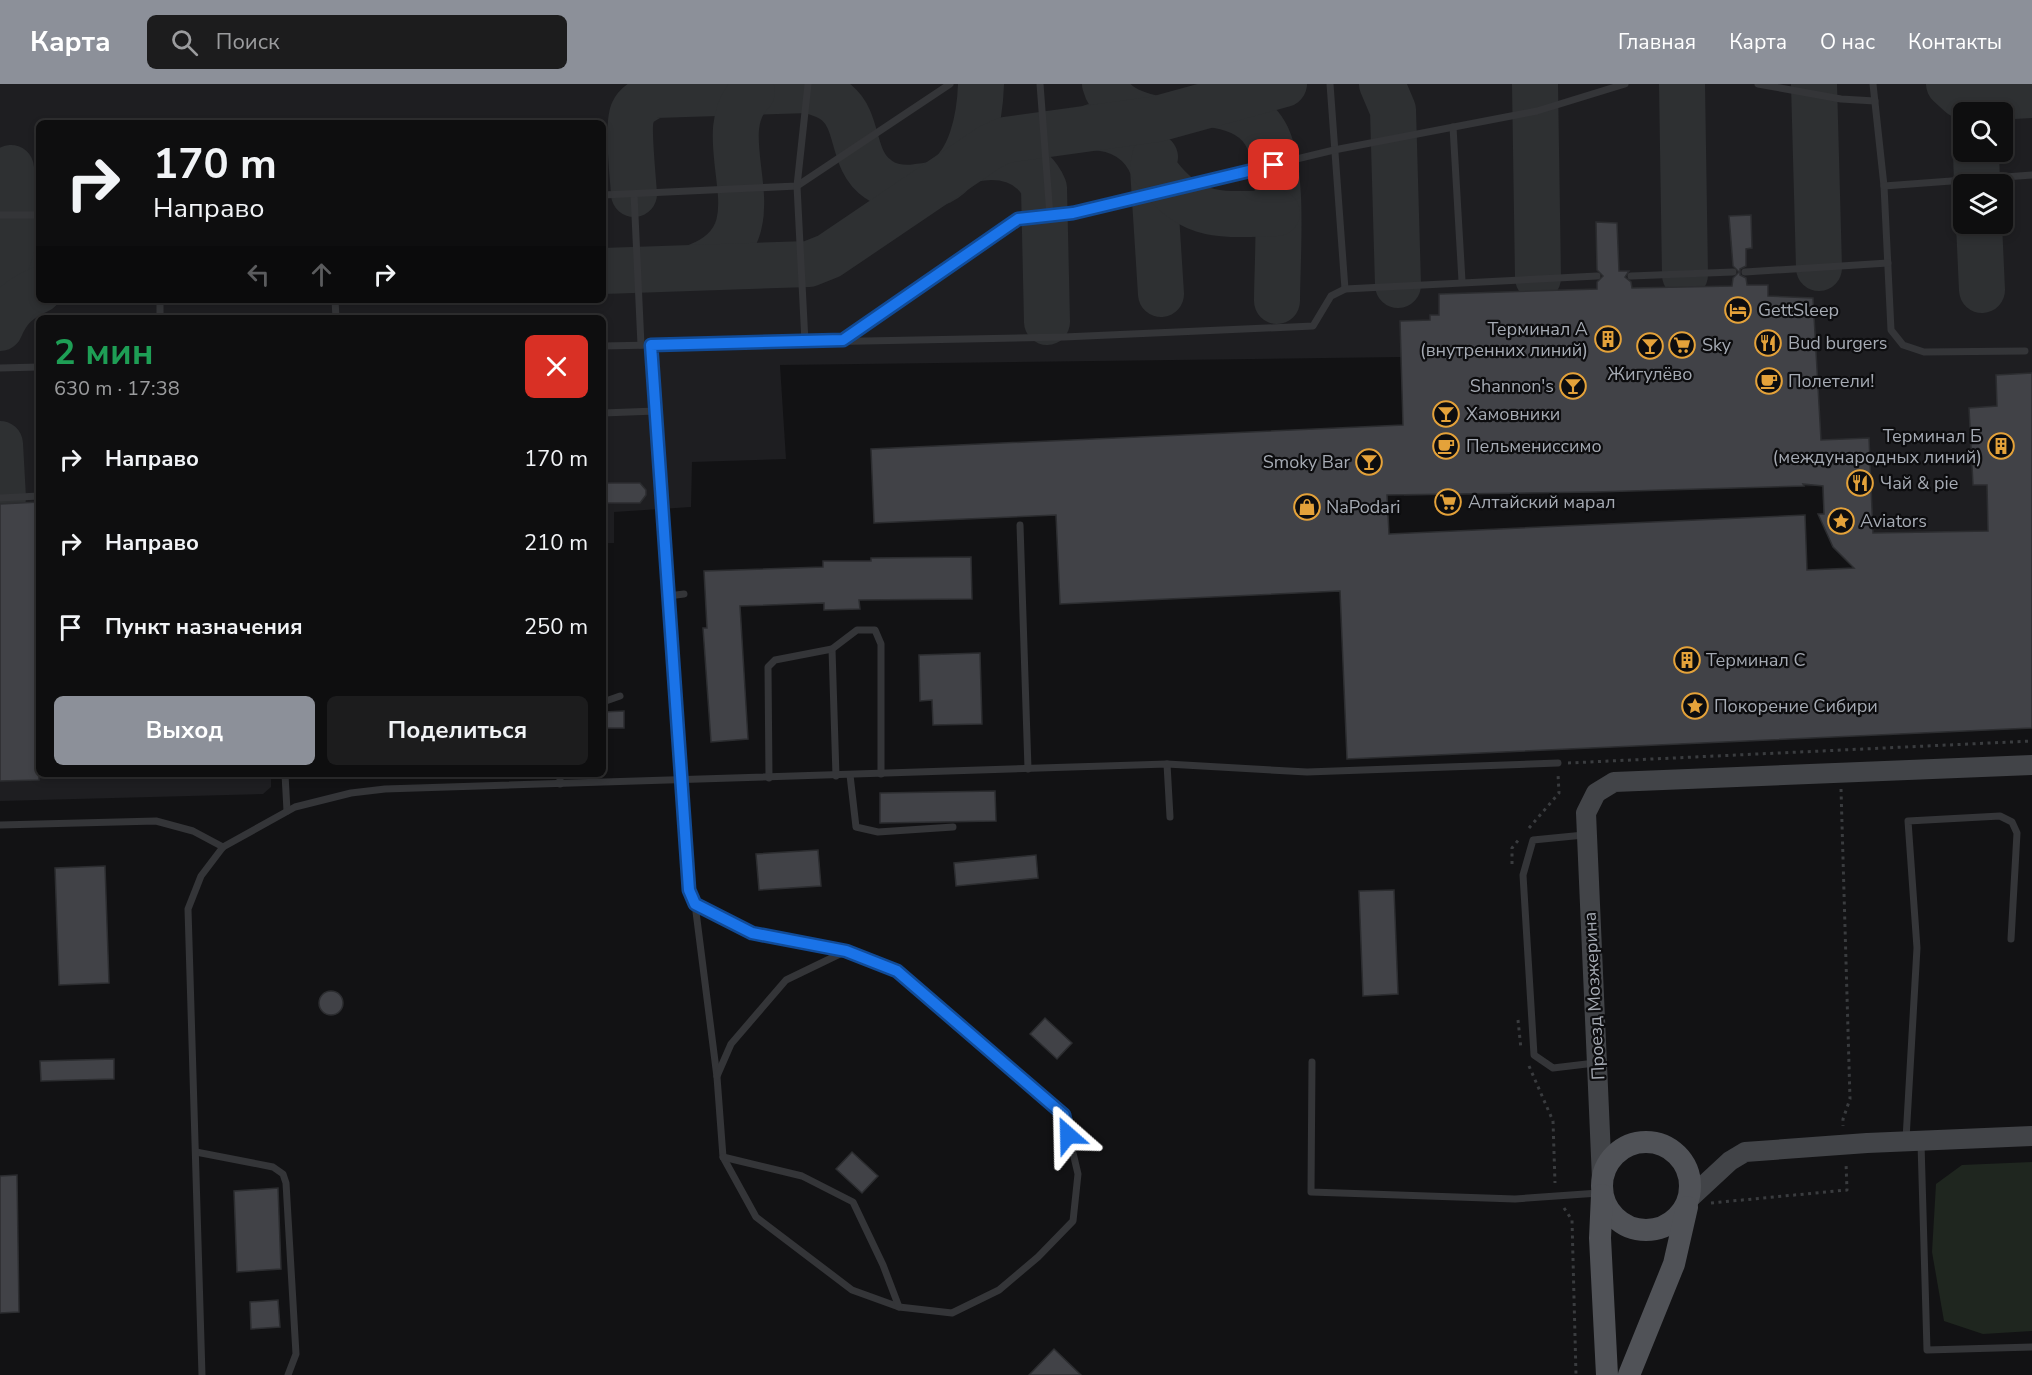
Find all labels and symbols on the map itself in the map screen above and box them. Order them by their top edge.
pin [1248,139,1299,190]
hotel icon: GettSleep [1723,295,1753,325]
place label: GettSleep [1758,298,1839,322]
place label: Терминал А (внутренних линий) [1420,317,1588,362]
building icon: Терминал А (внутренних линий) [1593,324,1623,354]
restaurant icon: Bud burgers [1753,328,1783,358]
supermarket icon: Sky [1667,330,1697,360]
bar icon: Жигулёво [1635,331,1665,361]
place label: Bud burgers [1788,331,1887,355]
place label: Sky [1702,333,1732,357]
place label: Жигулёво [1608,362,1692,386]
cafe icon: Полетели! [1754,366,1784,396]
place label: Полетели! [1788,369,1874,393]
bar icon: Shannon's [1558,371,1588,401]
place label: Shannon's [1470,374,1554,398]
bar icon: Хамовники [1431,399,1461,429]
place label: Хамовники [1466,402,1560,426]
place label: Терминал Б (международных линий) [1773,424,1982,469]
cafe icon: Пельмениссимо [1431,431,1461,461]
building icon: Терминал Б (международных линий) [1986,431,2016,461]
place label: Пельмениссимо [1466,434,1602,458]
bar icon: Smoky Bar [1354,447,1384,477]
place label: Smoky Bar [1263,450,1351,474]
restaurant icon: Чай & pie [1845,468,1875,498]
place label: Чай & pie [1880,471,1958,495]
supermarket icon: Алтайский марал [1433,487,1463,517]
place label: Алтайский марал [1468,490,1616,514]
shop icon: NaPodari [1292,492,1322,522]
place label: NaPodari [1326,495,1401,519]
place icon: Aviators [1826,506,1856,536]
place label: Aviators [1860,509,1927,533]
building icon: Терминал С [1672,645,1702,675]
place label: Терминал С [1706,648,1806,672]
place icon: Покорение Сибири [1680,691,1710,721]
place label: Покорение Сибири [1714,694,1878,718]
street label: Проезд Мозжерина [1578,911,1610,1081]
position arrow [1036,1103,1100,1167]

